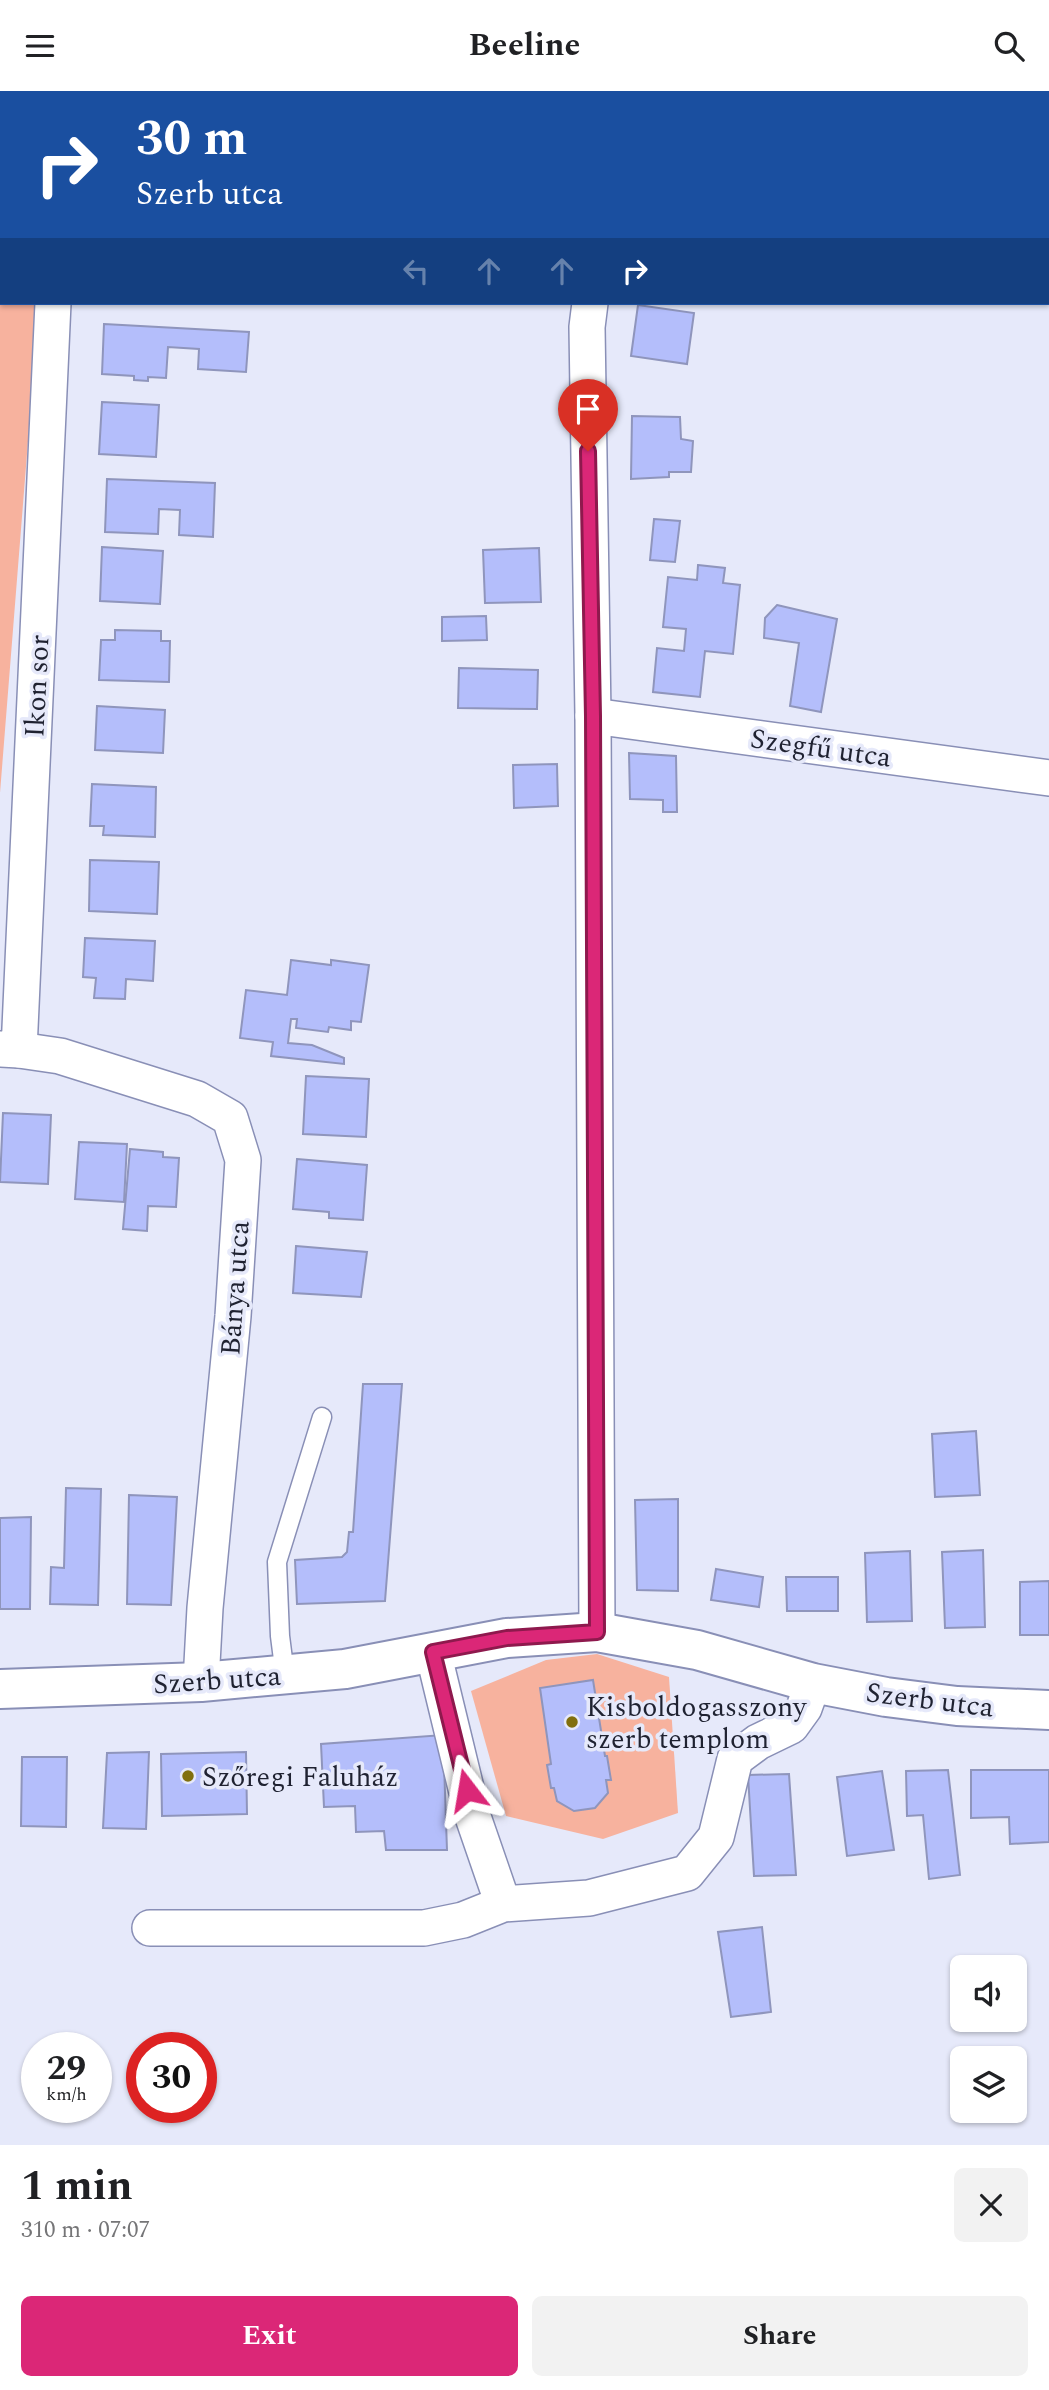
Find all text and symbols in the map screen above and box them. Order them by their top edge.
text: Beeline [469,21,580,70]
icon: menu [21,27,59,65]
icon: search [990,27,1028,65]
text: 30 m [136,102,247,177]
icon: right [21,119,112,210]
text: Szerb utca [136,170,283,219]
icon: left [397,252,435,290]
icon: ahead [470,252,508,290]
icon: ahead [543,252,581,290]
icon: right [616,252,654,290]
pin [558,379,618,451]
icon: arrive [569,390,607,428]
street label: Ikon sor [13,634,62,739]
street label: Szegfű utca [748,717,894,780]
street label: Bánya utca [209,1219,262,1357]
street label: Szerb utca [152,1655,283,1706]
street label: Szerb utca [863,1671,996,1730]
place label: Kisboldogasszony szerb templom [586,1686,808,1761]
marker: Kisboldogasszony szerb templom [564,1714,580,1730]
position arrow [430,1753,504,1827]
place label: Szőregi Faluház [202,1756,398,1799]
marker: Szőregi Faluház [180,1768,196,1784]
map controls [950,1955,1027,2123]
button: sound [950,1955,1027,2032]
speed limit sign: 30 [126,2032,217,2123]
text: 29 [47,2042,86,2095]
button: layers [950,2046,1027,2123]
text: km/h [46,2081,87,2108]
text: 1 min [21,2155,133,2218]
button: close [954,2168,1028,2242]
text: 310 m · 07:07 [21,2213,150,2248]
button: Exit [21,2296,518,2376]
button: Share [532,2296,1028,2376]

